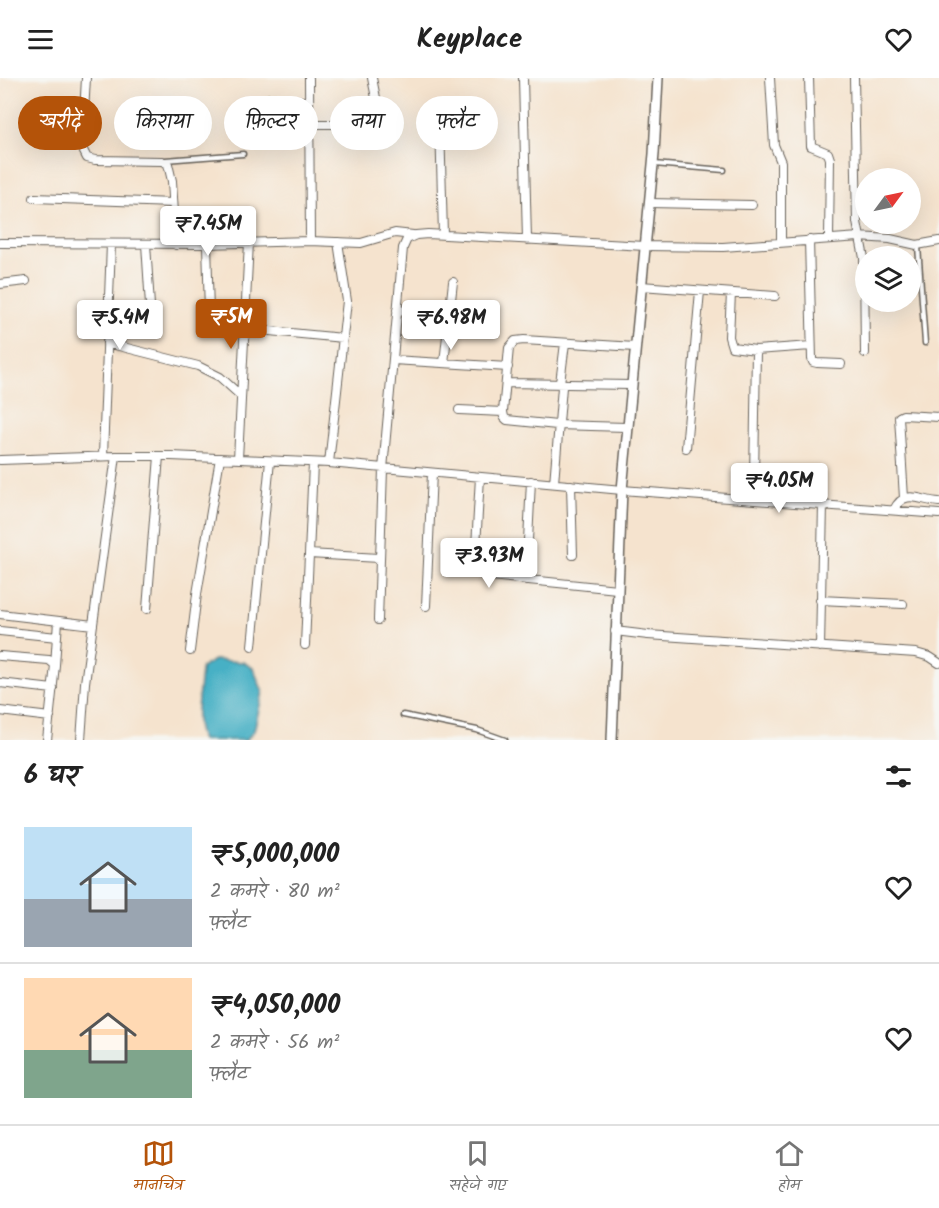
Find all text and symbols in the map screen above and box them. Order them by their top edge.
text: Keyplace [417,18,522,61]
icon: menu [24,23,57,56]
icon: heart [882,23,915,56]
chip: खरीदें [18,96,102,150]
chip: किराया [114,96,212,150]
chip: फ़िल्टर [224,96,318,150]
chip: नया [330,96,404,150]
chip: फ़्लैट [416,96,498,150]
north arrow [855,168,921,234]
map controls [855,168,921,312]
pin: ₹7.45M [159,206,257,257]
text: ₹7.45M [174,209,242,241]
button: layers [855,246,921,312]
pin: ₹5M [202,299,260,350]
pin: ₹5.4M [78,300,162,351]
pin: ₹6.98M [402,300,500,351]
text: ₹5M [210,302,252,334]
text: ₹5.4M [91,303,149,335]
text: ₹6.98M [416,303,486,335]
pin: ₹4.05M [730,463,828,514]
text: ₹4.05M [745,466,813,498]
pin: ₹3.93M [440,538,538,589]
text: ₹3.93M [454,541,524,573]
text: 6 घर [24,755,79,797]
icon: filters [882,760,915,793]
text: ₹5,000,000 [210,834,339,876]
icon: home [72,851,144,923]
icon: heart [882,871,915,904]
text: 2 कमरे · 80 m² [210,876,340,908]
text: फ़्लैट [210,908,248,940]
text: ₹4,050,000 [210,985,340,1027]
icon: home [72,1002,144,1074]
icon: heart [882,1022,915,1055]
text: 2 कमरे · 56 m² [210,1027,339,1059]
text: फ़्लैट [210,1059,248,1091]
tab: मानचित्र [133,1137,183,1198]
tab: सहेजे गए [449,1137,506,1198]
tab: होम [773,1137,806,1198]

